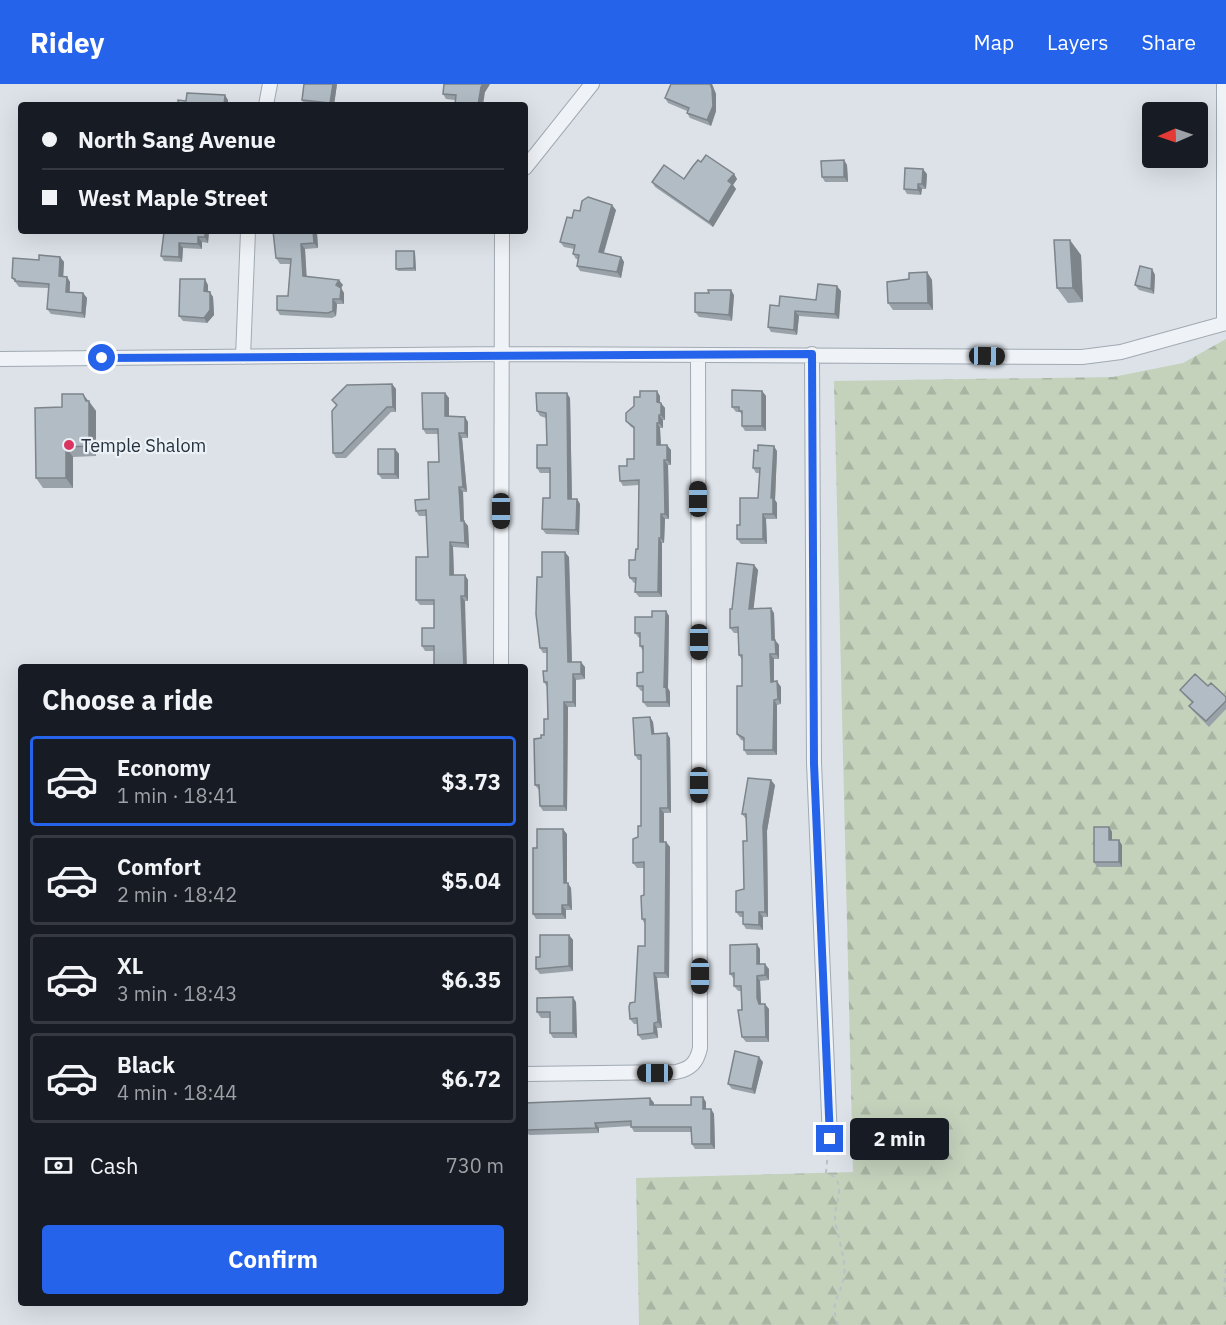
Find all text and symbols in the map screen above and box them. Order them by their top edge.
text: Ridey [30,24,104,61]
text: Map [974,28,1014,56]
text: Layers [1047,28,1109,56]
text: Share [1142,28,1196,56]
north arrow [1142,102,1208,168]
map controls [1142,102,1208,168]
text: North Sang Avenue [78,125,276,154]
text: West Maple Street [78,183,268,212]
route start [88,344,115,371]
car [969,347,1005,365]
place label: Temple Shalom [81,434,206,457]
marker: Temple Shalom [62,438,76,452]
car [689,481,707,517]
car [492,493,510,529]
car [690,624,708,660]
text: Choose a ride [42,682,213,717]
text: Economy [117,753,211,782]
icon: car [45,754,99,808]
text: $3.73 [441,767,501,796]
car [690,767,708,803]
text: 1 min · 18:41 [117,782,237,809]
text: Comfort [117,852,201,881]
icon: car [45,853,99,907]
text: $5.04 [441,866,501,895]
text: 2 min · 18:42 [117,881,237,908]
text: XL [117,951,143,980]
icon: car [45,952,99,1006]
car [691,958,709,994]
text: $6.35 [441,965,501,994]
text: 3 min · 18:43 [117,980,237,1007]
text: Black [117,1050,175,1079]
icon: car [45,1051,99,1105]
text: $6.72 [441,1064,501,1093]
car [637,1064,673,1082]
text: 4 min · 18:44 [117,1079,237,1106]
callout: 2 min [851,1118,950,1160]
route end [816,1125,843,1152]
text: 2 min [873,1125,926,1152]
icon: cash [42,1149,75,1182]
text: Cash [90,1151,139,1180]
text: 730 m [446,1152,504,1179]
button: Confirm [42,1225,504,1294]

